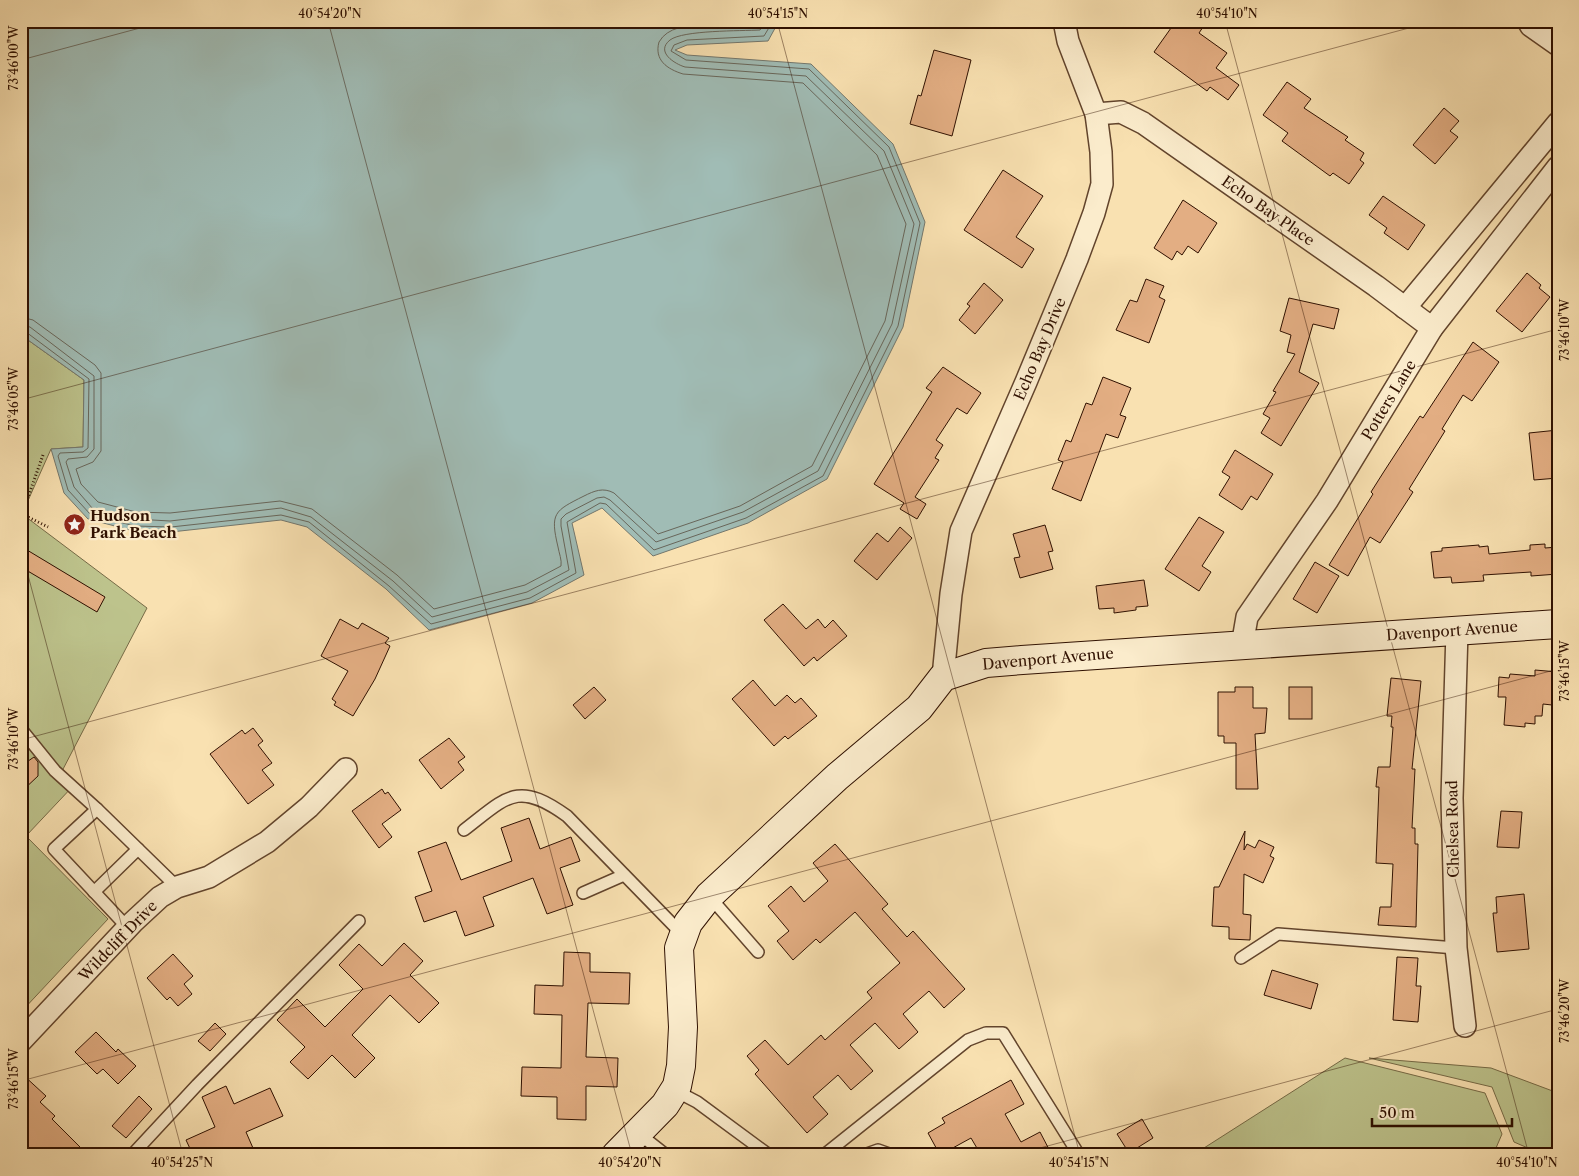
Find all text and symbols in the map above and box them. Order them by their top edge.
text: 40°54'20"N [298,6,362,21]
text: 40°54'15"N [748,6,808,21]
text: 40°54'10"N [1196,6,1258,21]
text: 73°46'00"W [6,25,21,90]
street label: Echo Bay Place [1218,171,1318,250]
street label: Echo Bay Drive [1009,295,1070,403]
text: 73°46'10"W [1557,298,1572,361]
street label: Potters Lane [1357,356,1420,443]
text: 73°46'05"W [6,366,21,431]
place label: Hudson Park Beach [90,506,177,542]
place icon: Hudson Park Beach [62,513,86,537]
street label: Davenport Avenue [1385,616,1518,645]
text: 73°46'15"W [1557,640,1572,702]
street label: Davenport Avenue [981,643,1115,674]
text: 73°46'10"W [6,707,21,770]
street label: Chelsea Road [1442,780,1463,878]
street label: Wildcliff Drive [74,896,161,986]
text: 73°46'20"W [1557,978,1572,1043]
text: 73°46'15"W [6,1048,21,1110]
scale bar [1372,1096,1512,1128]
text: 50 m [1379,1103,1415,1122]
text: 40°54'25"N [151,1155,213,1170]
text: 40°54'20"N [598,1155,662,1170]
text: 40°54'15"N [1049,1155,1109,1170]
text: 40°54'10"N [1496,1155,1558,1170]

